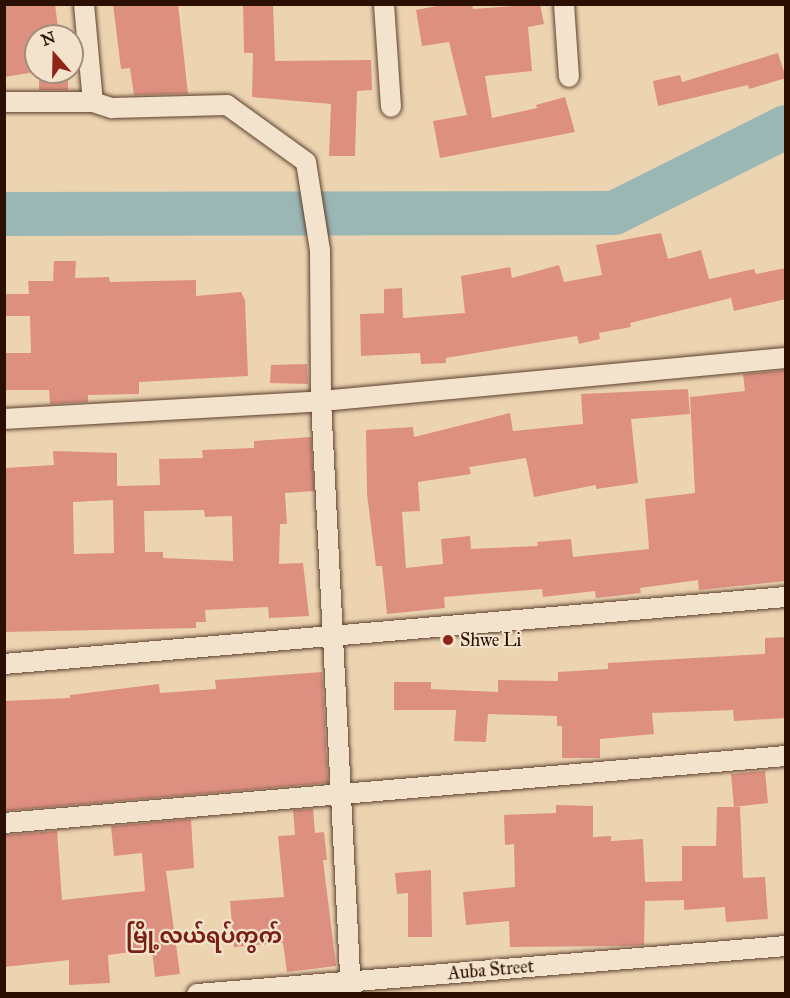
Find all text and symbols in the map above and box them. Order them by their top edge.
north arrow [24,24,84,84]
text: N [39,27,58,50]
place label: Shwe Li [460,629,521,651]
marker: Shwe Li [441,633,455,647]
district label: မြို့လယ်ရပ်ကွက် [126,923,282,949]
street label: Auba Street [447,955,535,985]

